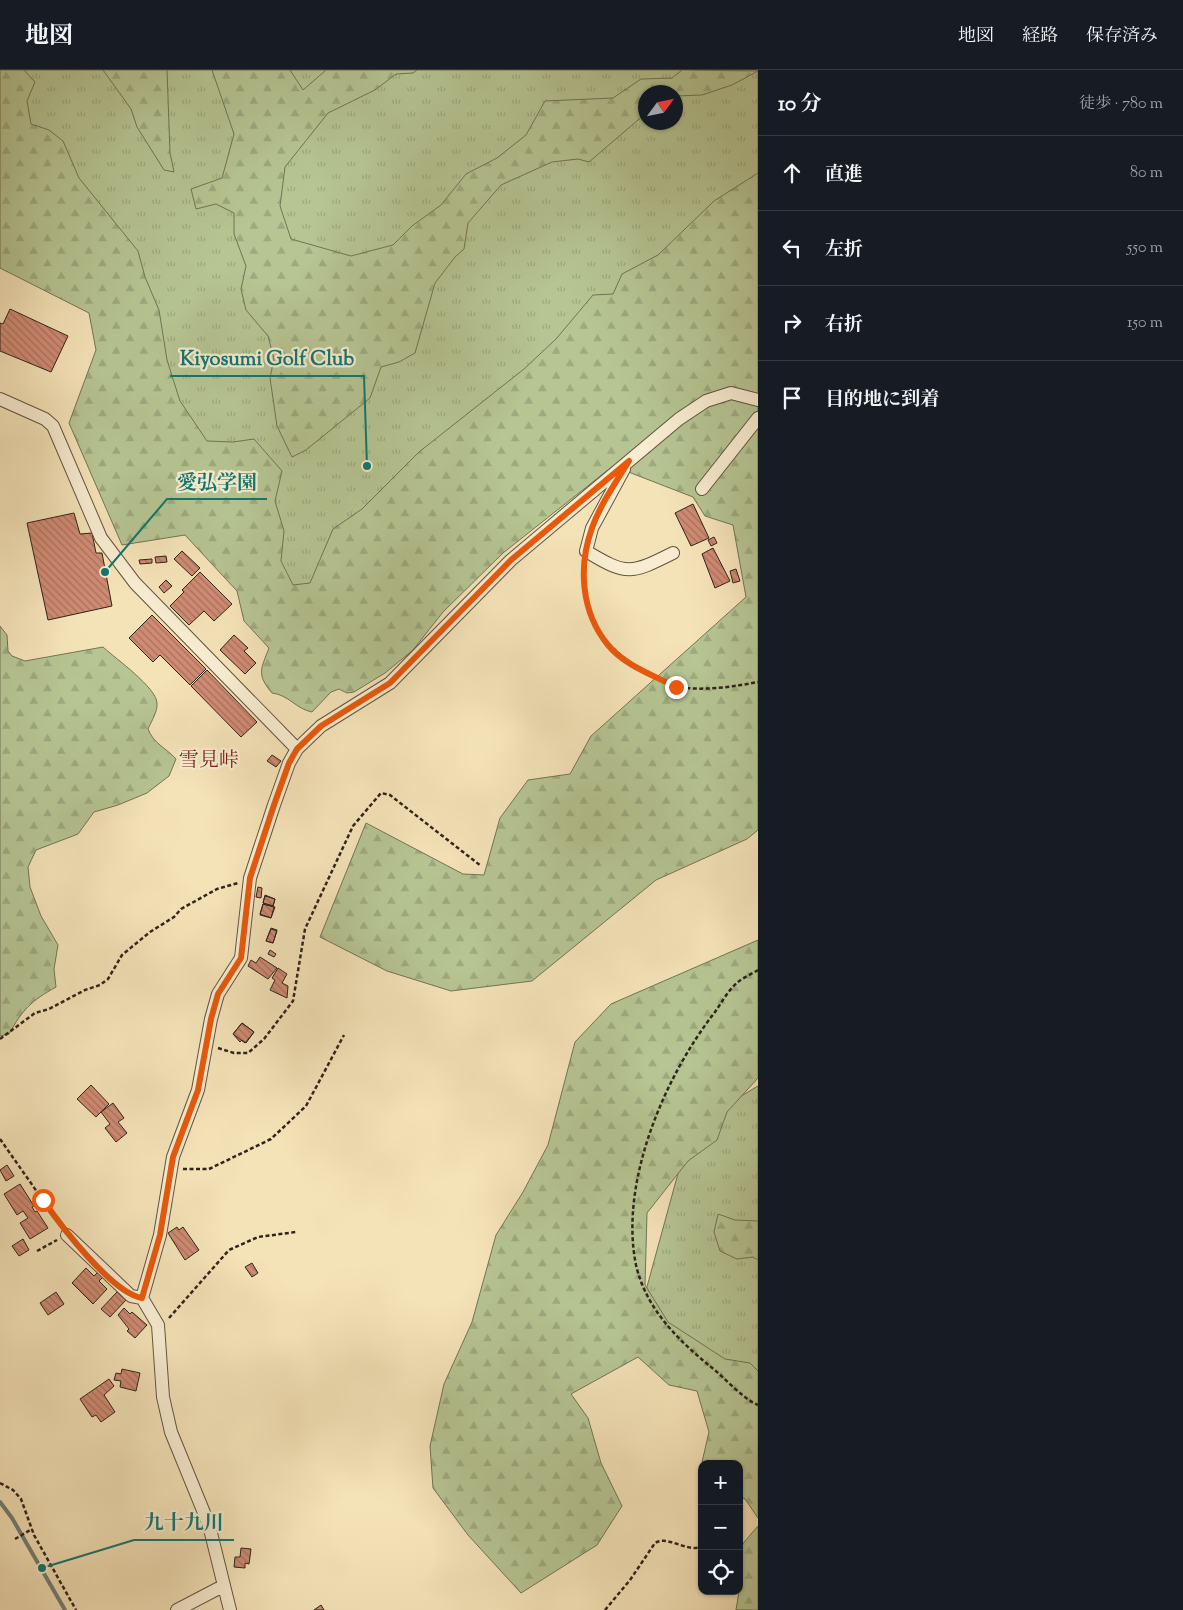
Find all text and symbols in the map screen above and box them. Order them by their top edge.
text: 地図 [25,20,73,54]
text: 地図 [958,24,994,50]
text: 経路 [1022,24,1058,50]
text: 保存済み [1086,24,1158,50]
north arrow [638,85,683,130]
text: 10 分 [778,90,822,120]
text: 徒歩 · 780 m [1079,93,1163,116]
icon: ahead [778,159,806,187]
text: 直進 [825,162,863,189]
text: 80 m [1130,162,1163,185]
icon: left [778,234,806,262]
text: 左折 [825,237,863,264]
text: 550 m [1127,237,1163,260]
icon: right [778,309,806,337]
text: 右折 [825,312,863,339]
text: 150 m [1127,312,1163,335]
callout: Kiyosumi Golf Club [170,341,364,376]
text: Kiyosumi Golf Club [180,346,354,375]
icon: arrive [778,384,806,412]
text: 目的地に到着 [825,387,939,414]
callout: 愛弘学園 [167,464,267,499]
text: 愛弘学園 [177,470,257,499]
route end [665,676,688,699]
district label: 雪見峠 [179,747,239,776]
route start [32,1189,55,1212]
map controls [698,1460,743,1595]
button: + [698,1460,743,1505]
callout: 九十九川 [134,1505,234,1540]
button: − [698,1505,743,1550]
text: 九十九川 [144,1510,224,1539]
button: locate [698,1550,743,1595]

